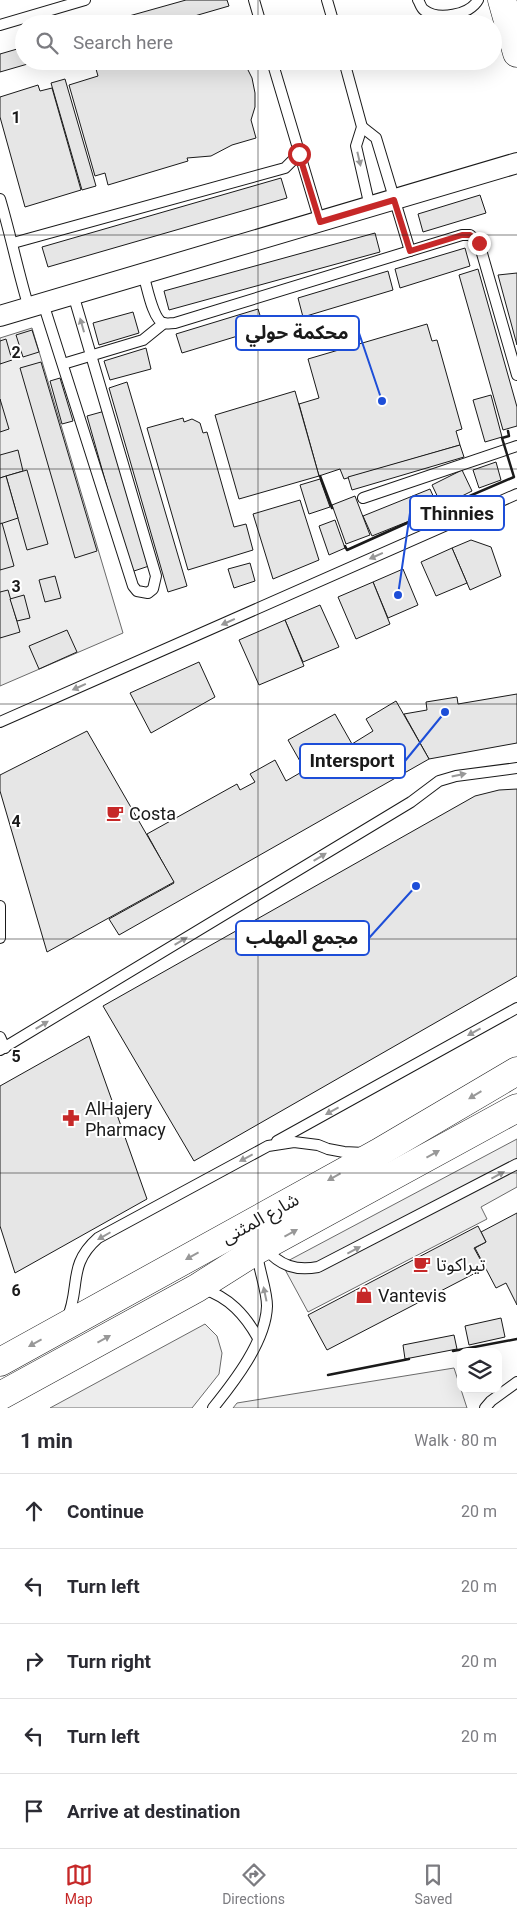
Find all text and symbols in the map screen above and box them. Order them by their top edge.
search box [15,15,502,70]
icon: search [33,29,61,57]
text: Search here [73,31,173,54]
text: 1 [11,108,21,127]
route start [288,143,311,166]
one-way arrow [355,152,363,167]
route end [468,232,491,255]
callout: محكمة حولي [236,316,359,350]
one-way arrow [78,317,86,332]
text: محكمة حولي [245,321,349,347]
text: 2 [11,343,21,362]
callout: Thinnies [410,496,504,530]
text: Thinnies [420,502,494,525]
one-way arrow [369,553,383,561]
text: 3 [11,577,21,596]
one-way arrow [221,618,235,626]
one-way arrow [72,684,86,692]
callout: Intersport [300,744,405,778]
text: Intersport [310,749,395,772]
one-way arrow [452,771,468,779]
cafe icon: Costa [105,803,125,823]
place label: Costa [129,803,176,824]
text: 4 [11,812,21,831]
one-way arrow [313,852,326,862]
callout: مجمع المهلب [236,921,369,955]
text: مجمع المهلب [246,926,358,952]
one-way arrow [174,937,187,946]
one-way arrow [35,1021,48,1030]
one-way arrow [467,1028,482,1036]
text: 5 [11,1047,21,1066]
one-way arrow [469,1091,482,1100]
place label: AlHajery Pharmacy [85,1098,166,1140]
one-way arrow [326,1106,339,1115]
pharmacy icon: AlHajery Pharmacy [61,1108,81,1128]
one-way arrow [426,1150,441,1158]
one-way arrow [239,1154,253,1162]
one-way arrow [491,1170,504,1179]
one-way arrow [327,1173,342,1181]
street label: شارع المثنى [218,1188,304,1251]
one-way arrow [284,1228,298,1237]
one-way arrow [97,1231,110,1240]
one-way arrow [346,1246,361,1254]
one-way arrow [185,1252,200,1260]
cafe icon: تيراكوتا [412,1254,432,1274]
place label: تيراكوتا [436,1254,486,1276]
text: 6 [11,1281,21,1300]
shop icon: Vantevis [354,1285,374,1305]
place label: Vantevis [378,1285,447,1306]
one-way arrow [261,1287,269,1302]
one-way arrow [97,1334,111,1343]
one-way arrow [28,1339,42,1347]
map controls [457,1348,502,1393]
button: layers [457,1348,502,1393]
text: 1 min [20,1429,73,1453]
text: Walk · 80 m [414,1431,497,1450]
icon: ahead [20,1497,48,1525]
text: Continue [67,1500,144,1523]
text: 20 m [461,1502,497,1521]
icon: left [20,1572,48,1600]
text: Turn left [67,1575,140,1598]
text: 20 m [461,1577,497,1596]
icon: right [20,1647,48,1675]
text: Turn right [67,1650,151,1673]
text: 20 m [461,1652,497,1671]
icon: left [20,1722,48,1750]
text: Turn left [67,1725,140,1748]
text: 20 m [461,1727,497,1746]
icon: arrive [20,1797,48,1825]
text: Arrive at destination [67,1800,240,1823]
tab: Map [65,1861,93,1907]
tab: Directions [222,1861,285,1907]
tab: Saved [414,1861,452,1907]

